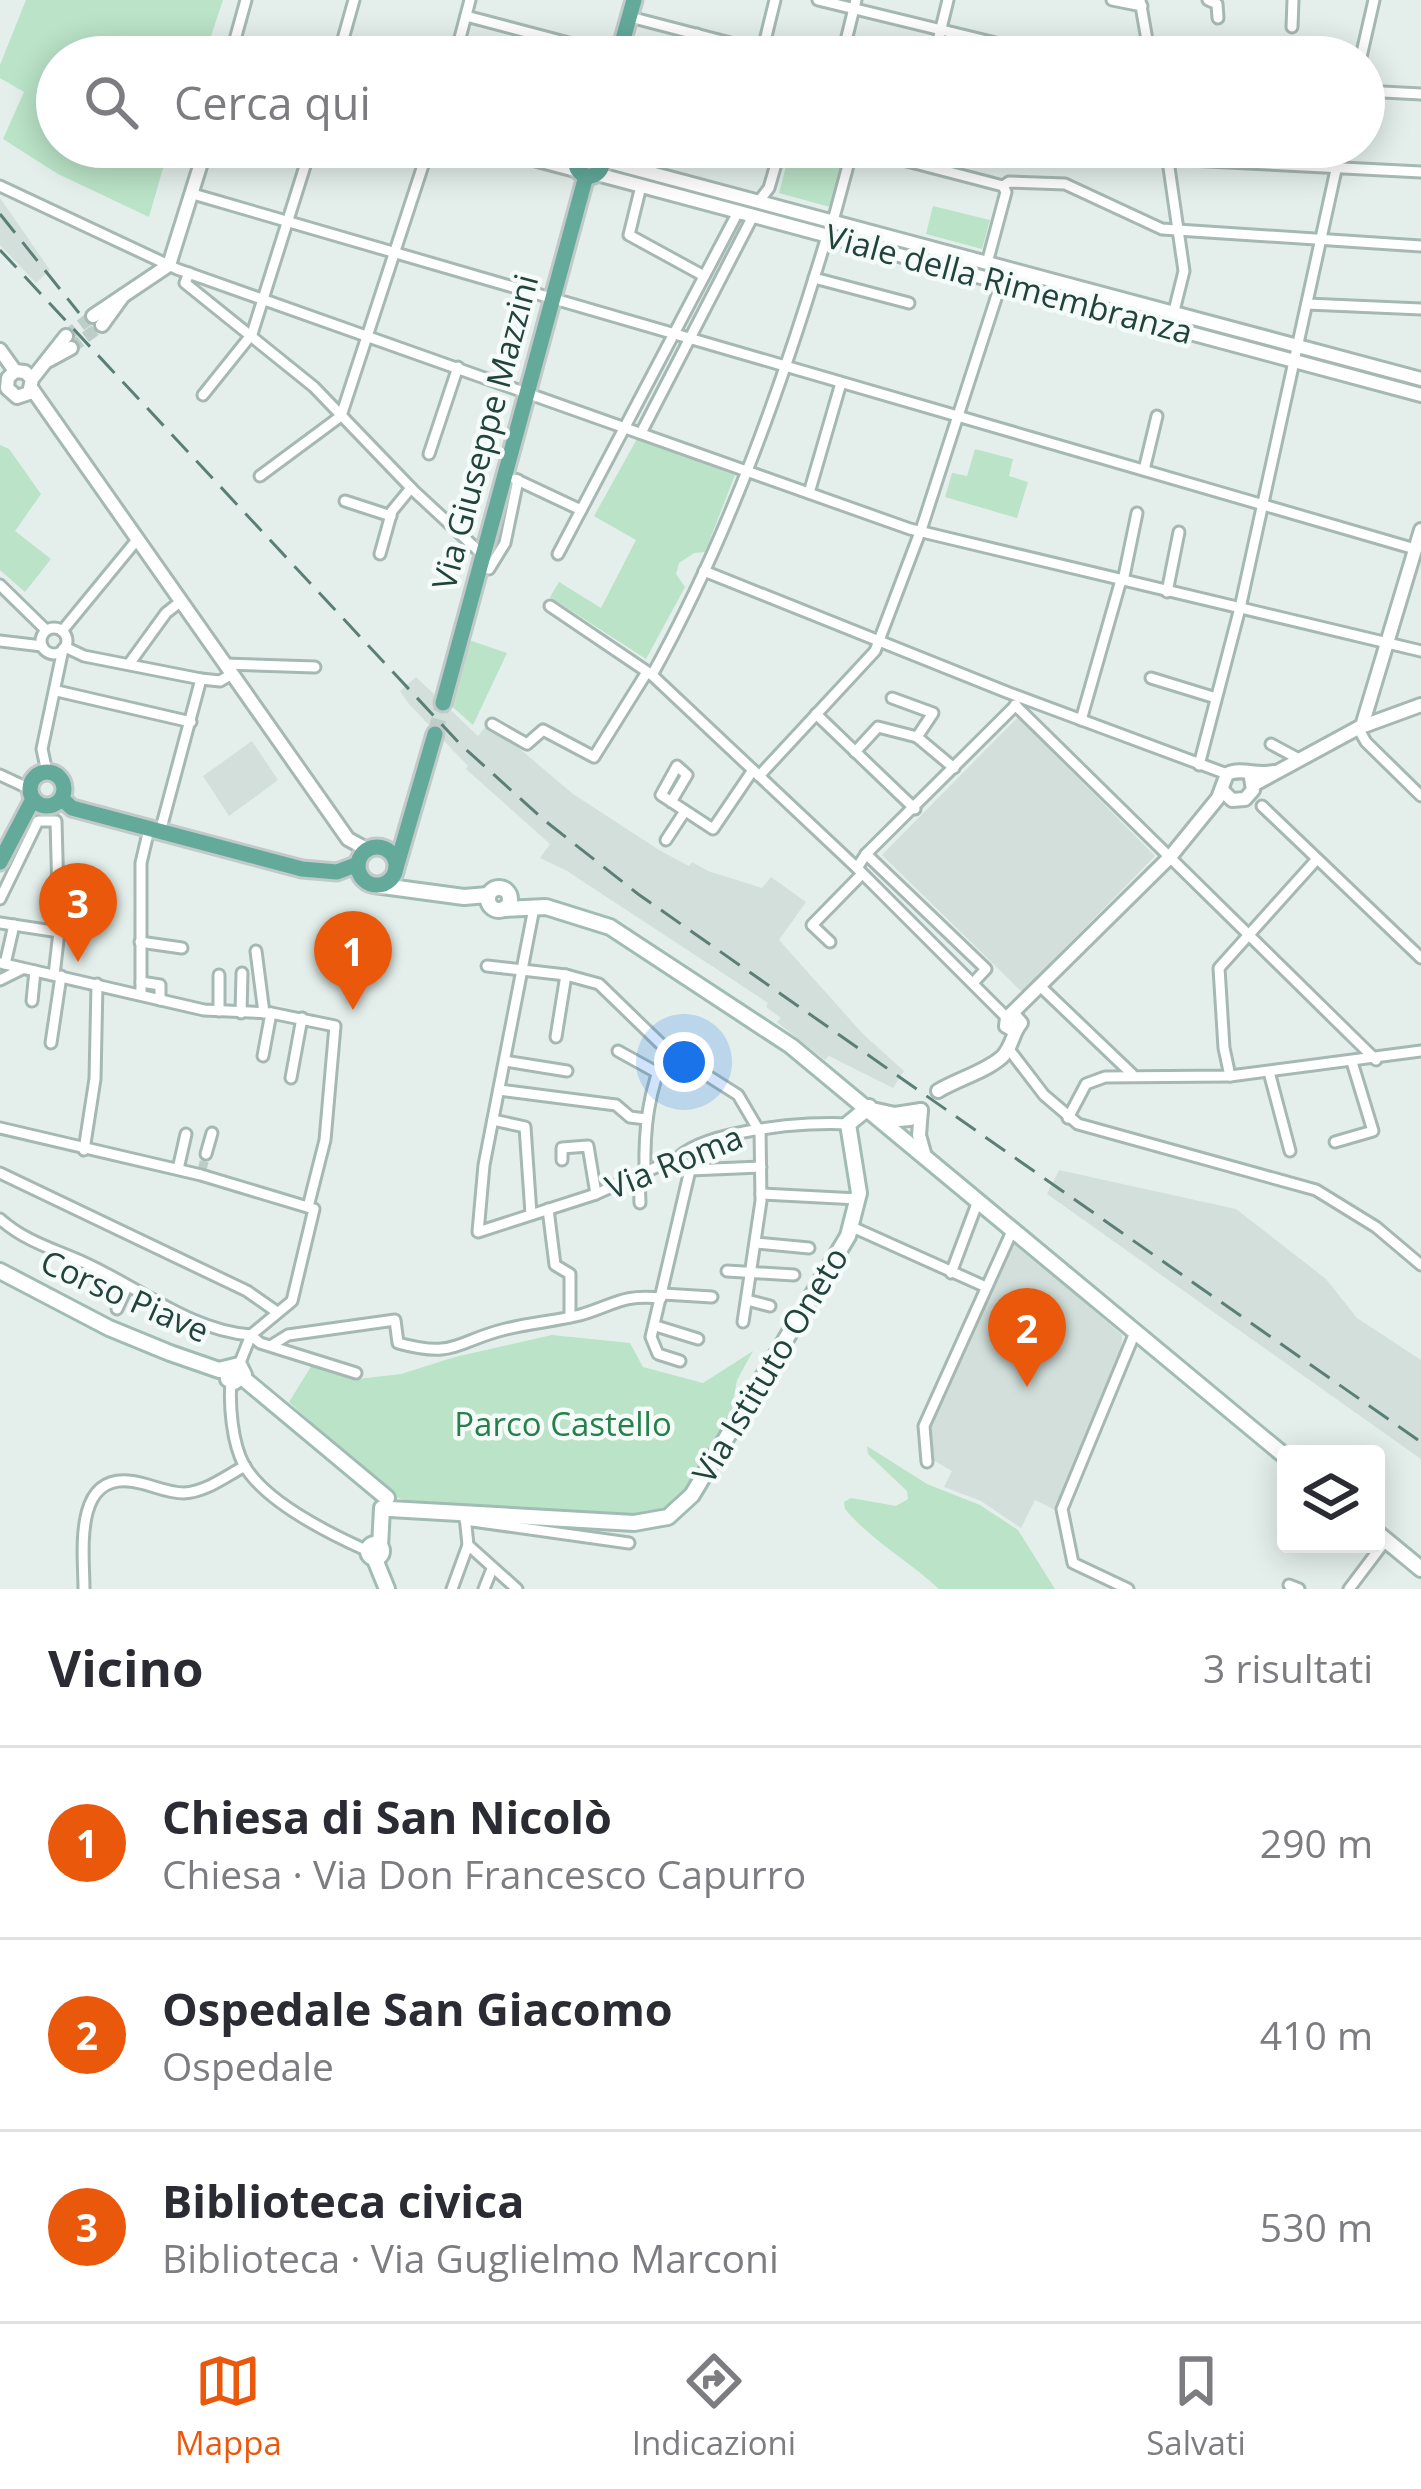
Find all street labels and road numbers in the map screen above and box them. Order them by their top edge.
street label: Viale della Rimembranza [821,213,1198,354]
street label: Via Giuseppe Mazzini [421,269,548,595]
street label: Via Roma [599,1114,749,1209]
street label: Corso Piave [34,1238,216,1353]
street label: Via Istituto Oneto [681,1238,858,1491]

